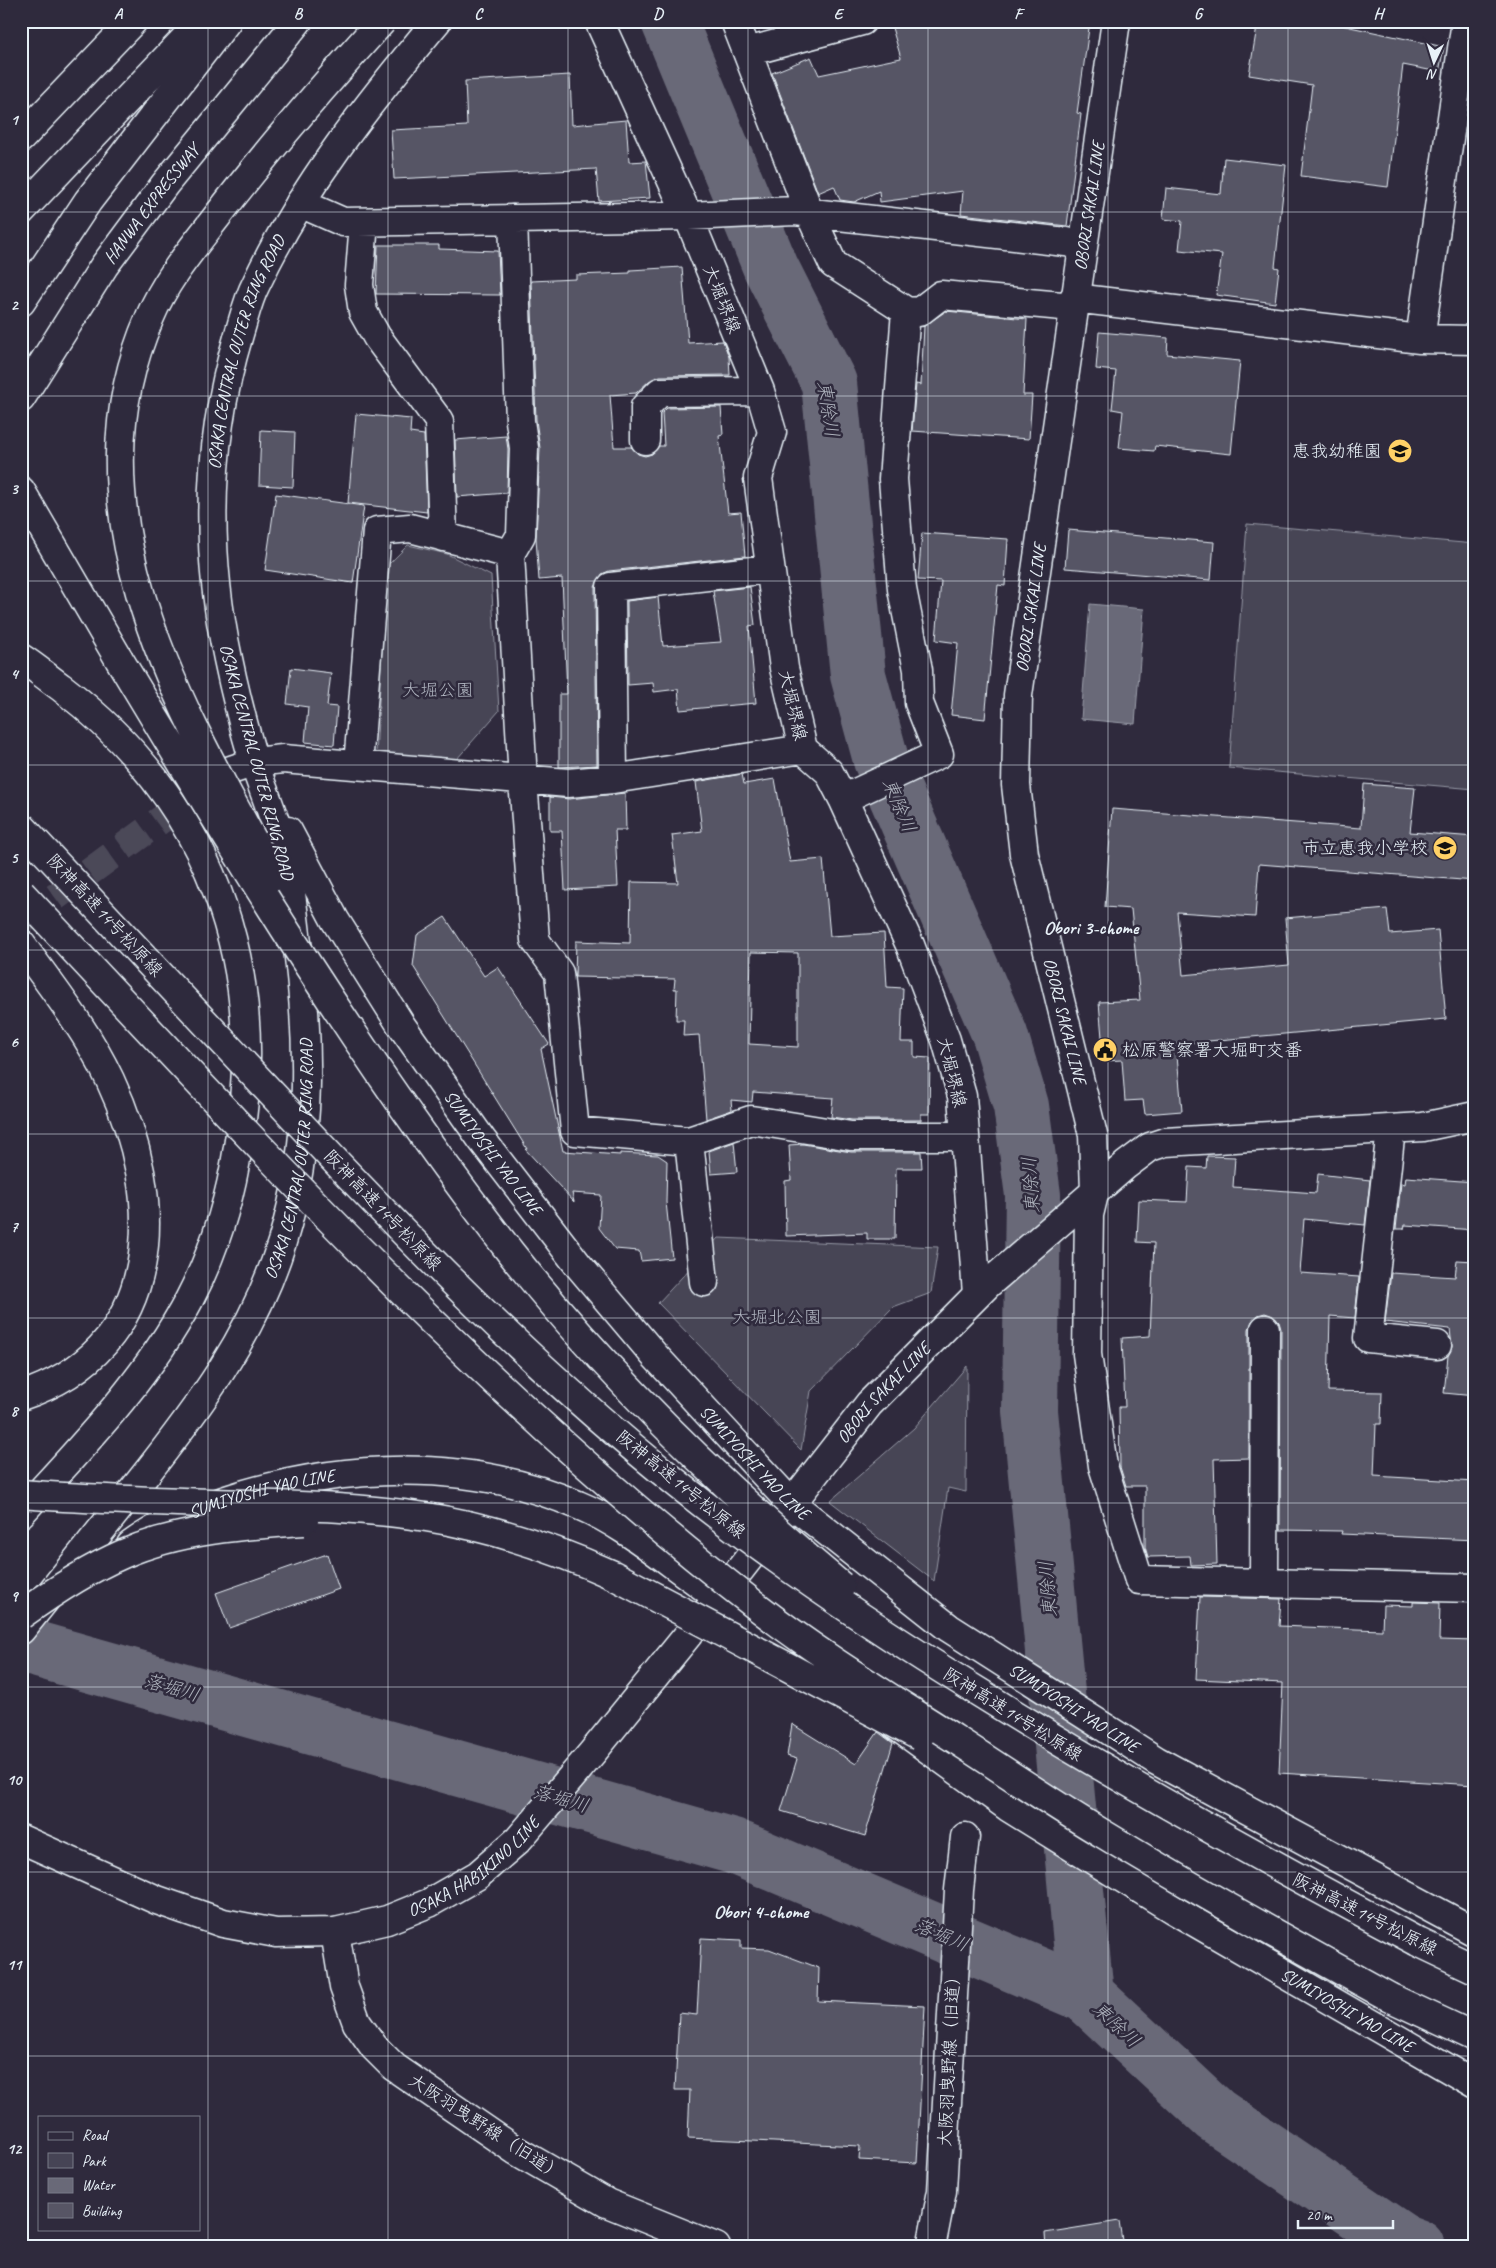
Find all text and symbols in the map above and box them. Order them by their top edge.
text: A [114,4,124,24]
text: B [294,4,304,24]
text: C [474,4,484,24]
text: D [653,4,664,24]
text: E [834,4,845,24]
text: F [1014,4,1025,24]
text: G [1194,4,1204,24]
text: H [1373,4,1385,24]
north arrow [1408,38,1458,88]
text: N [1426,66,1438,83]
text: 1 [10,110,19,130]
street label: HANWA EXPRESSWAY [99,137,207,268]
street label: OBORI SAKAI LINE [1069,138,1110,272]
street label: OSAKA CENTRAL OUTER RING ROAD [203,230,291,470]
street label: 大堀堺線 [698,262,746,336]
text: 2 [10,295,19,315]
water label: 東除川 [812,379,844,439]
school or university icon: 恵我幼稚園 [1387,438,1413,464]
place label: 恵我幼稚園 [1292,440,1382,462]
text: 3 [10,479,19,499]
street label: OBORI SAKAI LINE [1010,540,1051,673]
street label: OSAKA CENTRAL OUTER RING ROAD [215,642,300,884]
text: 4 [10,664,19,684]
street label: 大堀堺線 [774,667,812,743]
park label: 大堀公園 [402,679,474,701]
water label: 東除川 [877,774,921,836]
school or university icon: 市立恵我小学校 [1432,835,1458,861]
place label: 市立恵我小学校 [1302,837,1428,859]
text: 5 [11,848,20,868]
street label: 阪神高速14号松原線 [42,849,168,981]
district label: Obori 3-chome [1044,916,1140,940]
street label: OBORI SAKAI LINE [1039,956,1092,1089]
text: 6 [10,1032,19,1052]
street label: 大堀堺線 [933,1034,971,1110]
street label: OSAKA CENTRAL OUTER RING ROAD [259,1037,317,1282]
public building icon: 松原警察署大堀町交番 [1092,1037,1118,1063]
place label: 松原警察署大堀町交番 [1122,1039,1302,1061]
street label: SUMIYOSHI YAO LINE [439,1086,548,1221]
street label: 阪神高速14号松原線 [319,1145,447,1275]
water label: 東除川 [1017,1156,1045,1214]
text: 7 [10,1217,19,1237]
park label: 大堀北公園 [732,1306,822,1328]
street label: OBORI SAKAI LINE [832,1336,937,1448]
street label: SUMIYOSHI YAO LINE [695,1400,816,1526]
text: 8 [10,1401,19,1421]
street label: 阪神高速14号松原線 [612,1425,750,1543]
street label: SUMIYOSHI YAO LINE [186,1464,338,1523]
water label: 東除川 [1034,1559,1062,1618]
text: 9 [10,1586,19,1606]
street label: SUMIYOSHI YAO LINE [1005,1658,1145,1759]
street label: 阪神高速14号松原線 [939,1662,1087,1766]
water label: 落堀川 [141,1669,202,1707]
text: 10 [7,1770,23,1790]
water label: 落堀川 [530,1780,591,1818]
street label: OSAKA HABIKINO LINE [404,1810,545,1921]
street label: 阪神高速14号松原線 [1289,1868,1441,1960]
district label: Obori 4-chome [714,1900,810,1924]
water label: 落堀川 [911,1913,973,1957]
text: 11 [7,1955,23,1975]
street label: SUMIYOSHI YAO LINE [1277,1963,1420,2058]
street label: 大阪羽曳野線（旧道） [933,1967,965,2147]
water label: 東除川 [1087,1997,1145,2053]
street label: 大阪羽曳野線（旧道） [405,2069,567,2185]
legend [38,2116,200,2230]
text: Road [82,2126,109,2145]
text: 12 [7,2139,23,2159]
text: Park [82,2152,107,2171]
text: Water [82,2176,116,2195]
scale bar [1298,2198,1394,2230]
text: Building [82,2202,122,2221]
text: 20 m [1306,2206,1333,2225]

